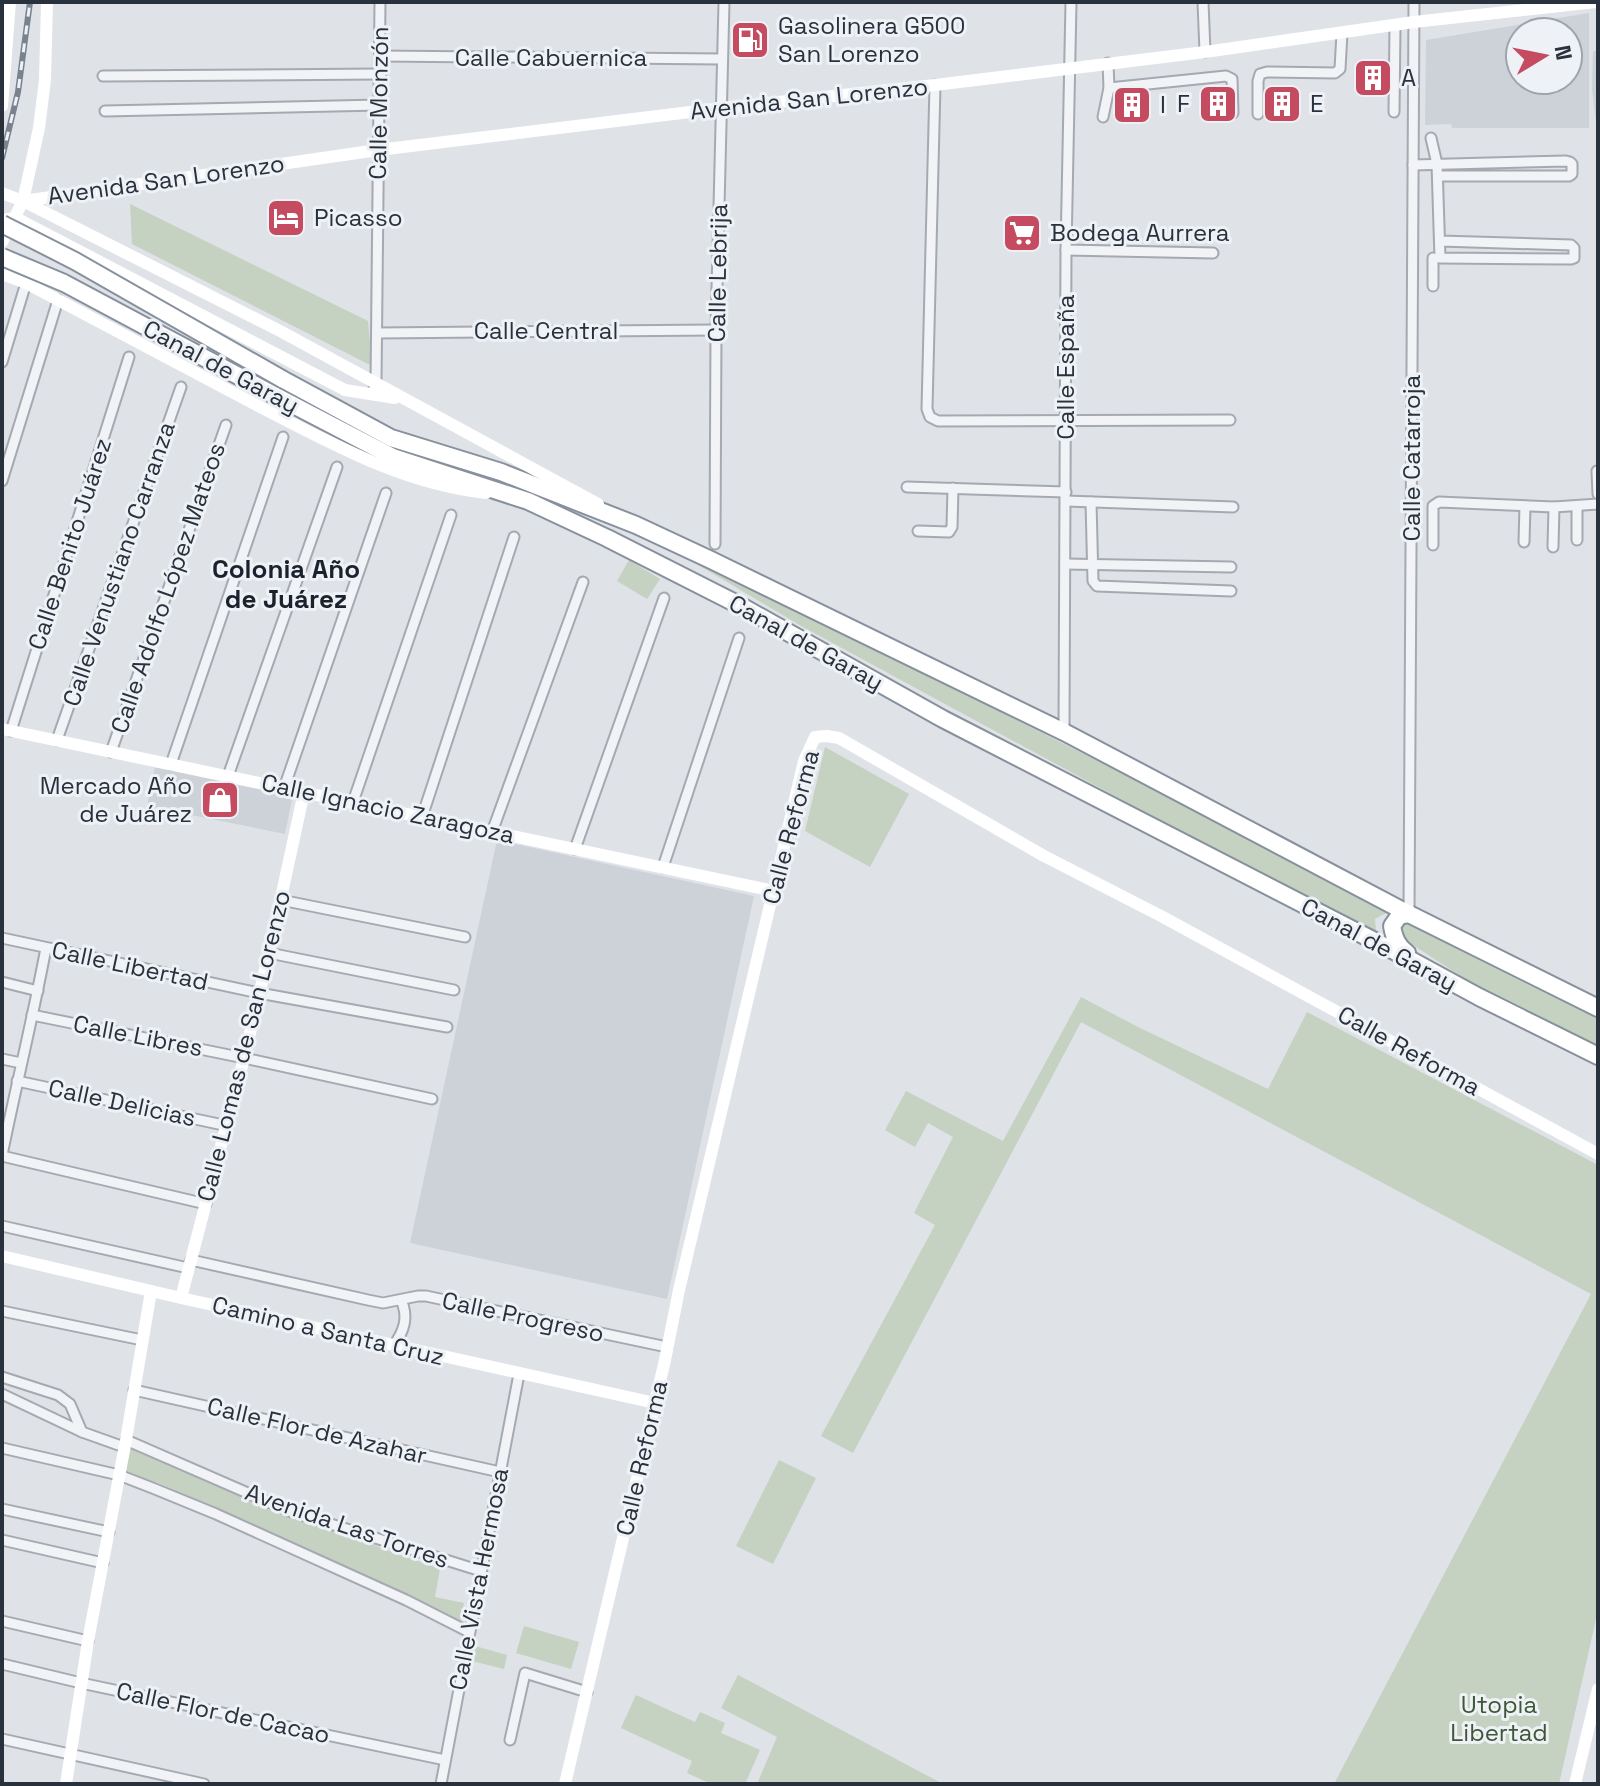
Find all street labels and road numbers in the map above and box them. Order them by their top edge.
street label: Calle Monzón [362,26,395,180]
street label: Calle Cabuernica [455,42,648,73]
street label: Avenida San Lorenzo [688,71,929,126]
street label: Avenida San Lorenzo [45,148,286,211]
street label: Calle Lebrija [701,203,734,343]
street label: Calle España [1050,294,1081,440]
street label: Canal de Garay [138,312,304,421]
street label: Calle Central [474,315,618,346]
street label: Calle Catarroja [1396,374,1427,541]
street label: Calle Venustiano Carranza [55,417,182,710]
street label: Calle Benito Juárez [21,434,118,654]
street label: Calle Adolfo López Mateos [103,439,232,737]
street label: Canal de Garay [723,587,889,698]
street label: Calle Reforma [755,746,826,907]
street label: Calle Ignacio Zaragoza [259,767,518,851]
street label: Calle Lomas de San Lorenzo [190,887,297,1205]
street label: Canal de Garay [1296,890,1462,999]
street label: Calle Libertad [49,934,211,997]
street label: Calle Reforma [1332,999,1486,1103]
street label: Calle Libres [71,1008,205,1063]
street label: Calle Delicias [46,1072,199,1133]
street label: Calle Progreso [439,1284,607,1349]
street label: Camino a Santa Cruz [209,1289,447,1372]
street label: Calle Reforma [609,1377,674,1539]
street label: Calle Flor de Azahar [204,1390,430,1471]
street label: Calle Vista Hermosa [442,1465,515,1693]
street label: Avenida Las Torres [241,1476,453,1575]
street label: Calle Flor de Cacao [113,1675,333,1750]

